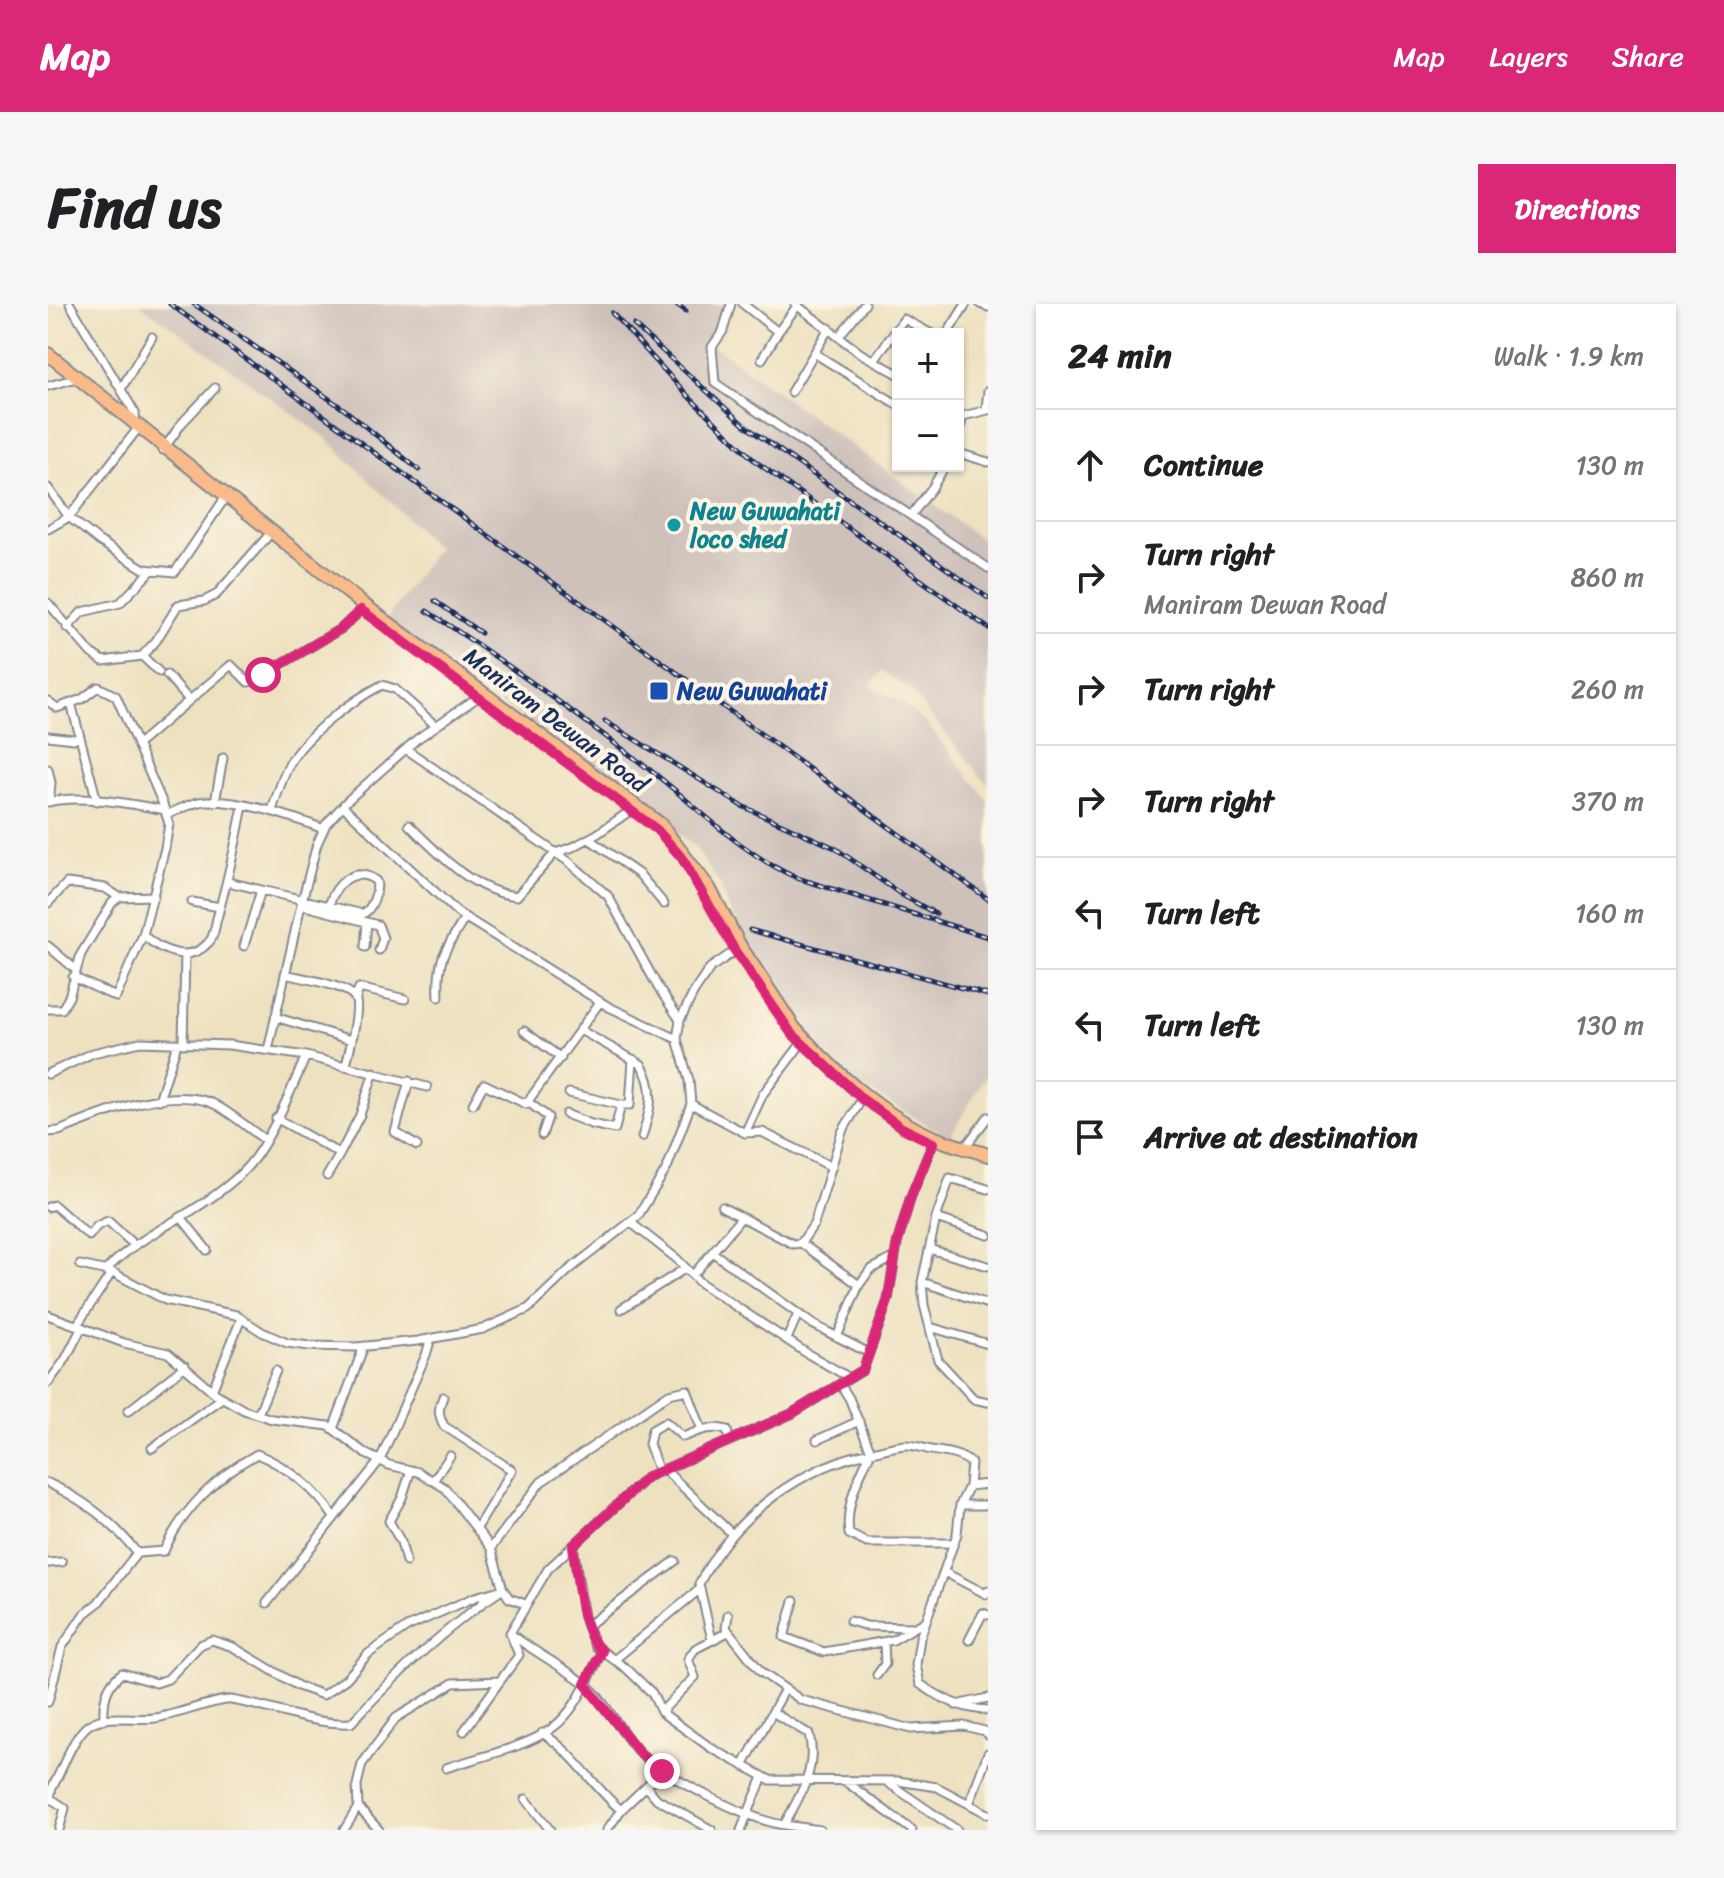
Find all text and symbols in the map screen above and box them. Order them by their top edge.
text: Map [40,23,110,90]
text: Map [1393,32,1445,81]
text: Layers [1489,32,1568,81]
text: Share [1612,32,1684,81]
text: Find us [48,159,221,258]
button: Directions [1478,164,1676,253]
text: 24 min [1068,326,1172,386]
map controls [892,328,964,472]
button: + [892,328,964,400]
text: Walk · 1.9 km [1494,333,1644,379]
button: − [892,400,964,472]
text: Continue [1144,438,1263,492]
text: 130 m [1575,442,1644,488]
icon: ahead [1068,443,1112,487]
place label: New Guwahati loco shed [689,490,841,560]
marker: New Guwahati loco shed [665,516,683,534]
text: Turn right [1144,527,1274,581]
text: 860 m [1570,554,1644,600]
icon: right [1068,555,1112,599]
text: Maniram Dewan Road [1144,581,1386,627]
street label: Maniram Dewan Road [454,636,659,805]
route start [245,657,281,693]
text: Turn right [1144,662,1274,716]
text: 260 m [1571,666,1644,712]
icon: right [1068,667,1112,711]
place label: New Guwahati [676,670,828,712]
marker: New Guwahati [648,680,670,702]
text: Turn right [1144,774,1274,828]
text: 370 m [1572,778,1644,824]
icon: right [1068,779,1112,823]
text: Turn left [1144,886,1260,940]
text: 160 m [1575,890,1644,936]
icon: left [1068,891,1112,935]
text: Turn left [1144,998,1260,1052]
text: 130 m [1575,1002,1644,1048]
icon: left [1068,1003,1112,1047]
text: Arrive at destination [1144,1110,1418,1164]
icon: arrive [1068,1115,1112,1159]
route end [644,1753,680,1789]

